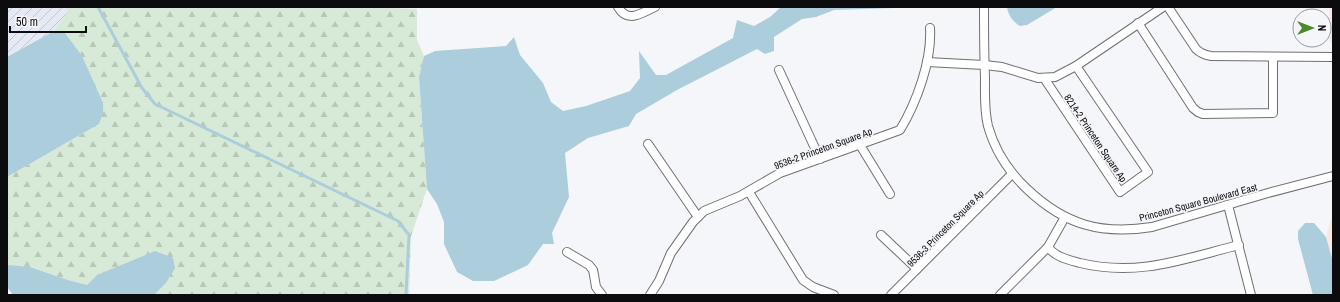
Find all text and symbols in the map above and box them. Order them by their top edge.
scale bar [10,8,86,34]
north arrow [1292,8,1332,48]
text: 50 m [16,14,38,30]
text: N [1315,25,1329,31]
street label: 8214-2 Princeton Square Ap [1061,92,1130,185]
street label: 9536-2 Princeton Square Ap [772,125,874,172]
street label: Princeton Square Boulevard East [1138,180,1259,225]
street label: 9536-3 Princeton Square Ap [904,187,987,270]

